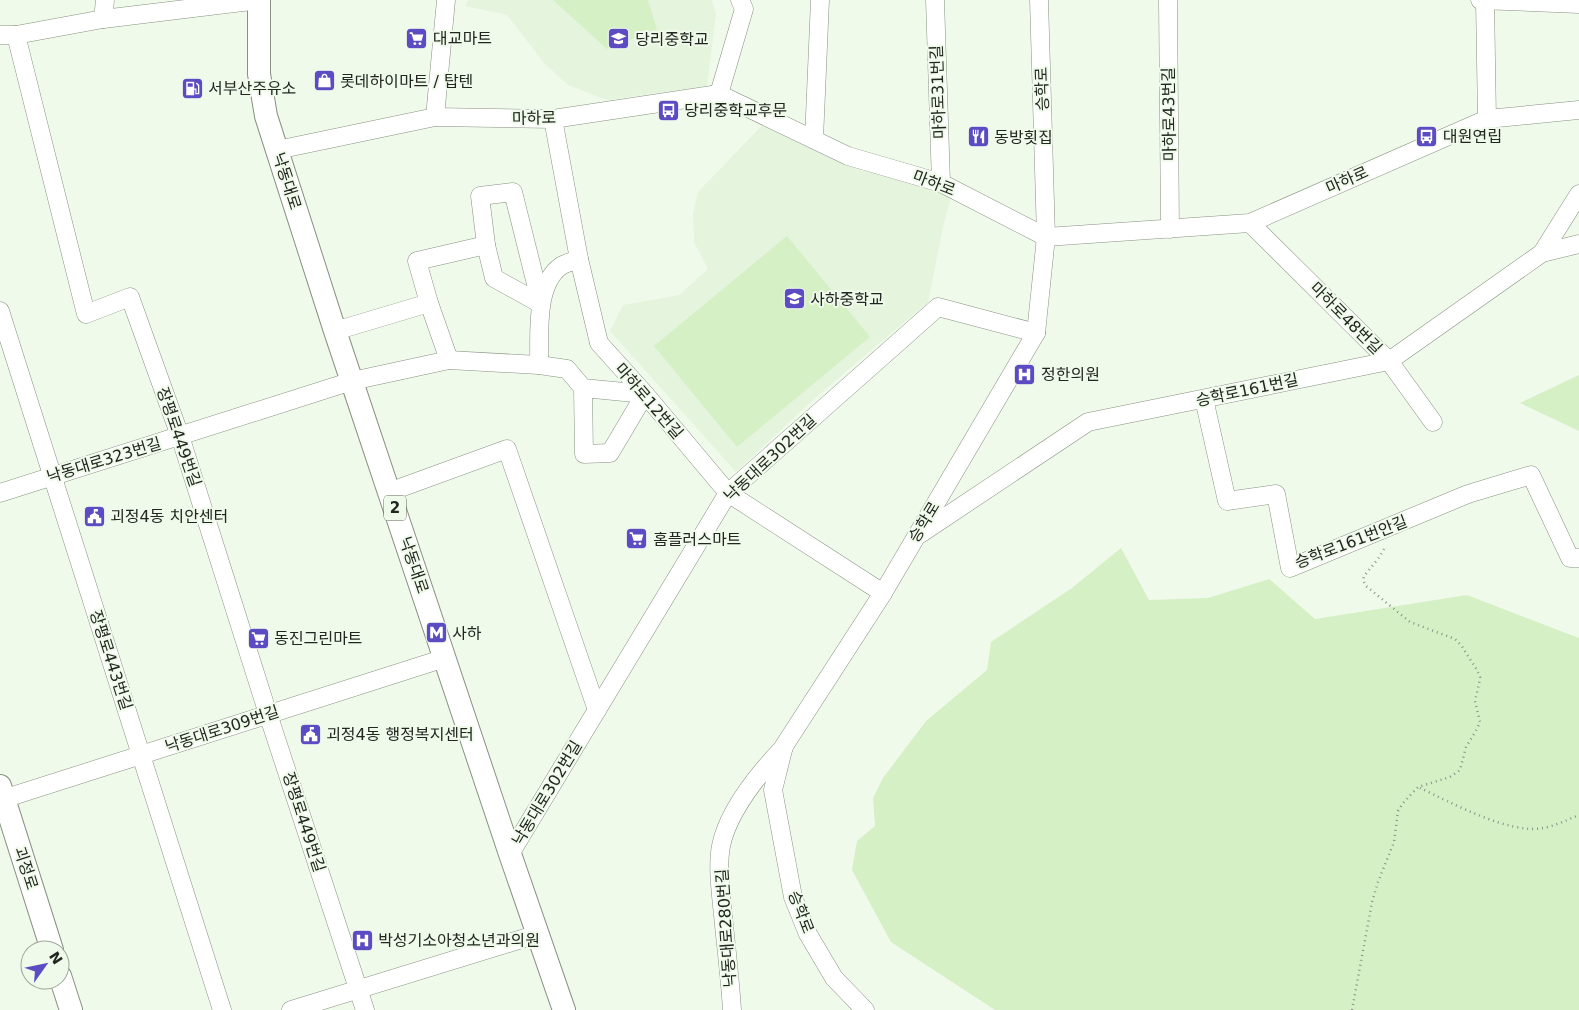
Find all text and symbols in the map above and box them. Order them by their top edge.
supermarket icon: 대교마트 [405,26,429,50]
school or university icon: 당리중학교 [607,27,631,51]
place label: 대교마트 [433,29,492,48]
place label: 당리중학교 [635,30,709,49]
street label: 마하로31번길 [927,45,949,139]
street label: 승학로 [1032,66,1052,111]
street label: 마하로43번길 [1159,67,1179,161]
shop icon: 롯데하이마트 / 탑텐 [312,69,336,93]
place label: 롯데하이마트 / 탑텐 [340,72,473,91]
fuel station icon: 서부산주유소 [180,76,204,100]
place label: 서부산주유소 [208,79,296,98]
bus stop icon: 당리중학교후문 [656,98,680,122]
place label: 당리중학교후문 [684,101,787,120]
street label: 마하로 [512,108,557,128]
bus stop icon: 대원연립 [1415,124,1439,148]
restaurant icon: 동방횟집 [966,125,990,149]
place label: 대원연립 [1443,127,1502,146]
place label: 동방횟집 [994,128,1053,147]
street label: 낙동대로 [269,150,305,212]
street label: 마하로 [1323,162,1371,198]
street label: 마하로 [910,166,958,200]
street label: 마하로48번길 [1306,278,1386,358]
school or university icon: 사하중학교 [782,287,806,311]
place label: 사하중학교 [810,290,884,309]
street label: 마하로12번길 [611,359,687,443]
hospital icon: 정한의원 [1013,362,1037,386]
place label: 정한의원 [1041,365,1100,384]
street label: 승학로161번길 [1194,370,1300,410]
street label: 장평로449번길 [153,385,205,489]
street label: 낙동대로302번길 [720,411,820,505]
street label: 낙동대로323번길 [44,434,164,486]
road number: 2 [384,496,406,520]
street label: 승학로 [904,498,944,546]
public building icon: 괴정4동 치안센터 [82,504,106,528]
place label: 괴정4동 치안센터 [110,507,228,526]
street label: 승학로161번안길 [1292,512,1410,572]
supermarket icon: 홈플러스마트 [625,527,649,551]
place label: 홈플러스마트 [653,530,741,549]
street label: 낙동대로 [395,534,433,596]
street label: 장평로443번길 [86,608,136,712]
metro station icon: 사하 [424,621,448,645]
place label: 사하 [452,624,482,643]
supermarket icon: 동진그린마트 [246,626,270,650]
place label: 동진그린마트 [274,629,362,648]
street label: 낙동대로309번길 [163,702,281,756]
public building icon: 괴정4동 행정복지센터 [298,722,322,746]
place label: 괴정4동 행정복지센터 [326,725,474,744]
street label: 낙동대로302번길 [508,737,586,849]
street label: 장평로449번길 [279,770,329,874]
street label: 괴정로 [10,844,42,892]
street label: 낙동대로280번길 [712,868,740,988]
street label: 승학로 [784,888,818,936]
hospital icon: 박성기소아청소년과의원 [350,928,374,952]
place label: 박성기소아청소년과의원 [378,931,540,950]
north arrow [20,940,70,990]
text: N [46,949,66,967]

